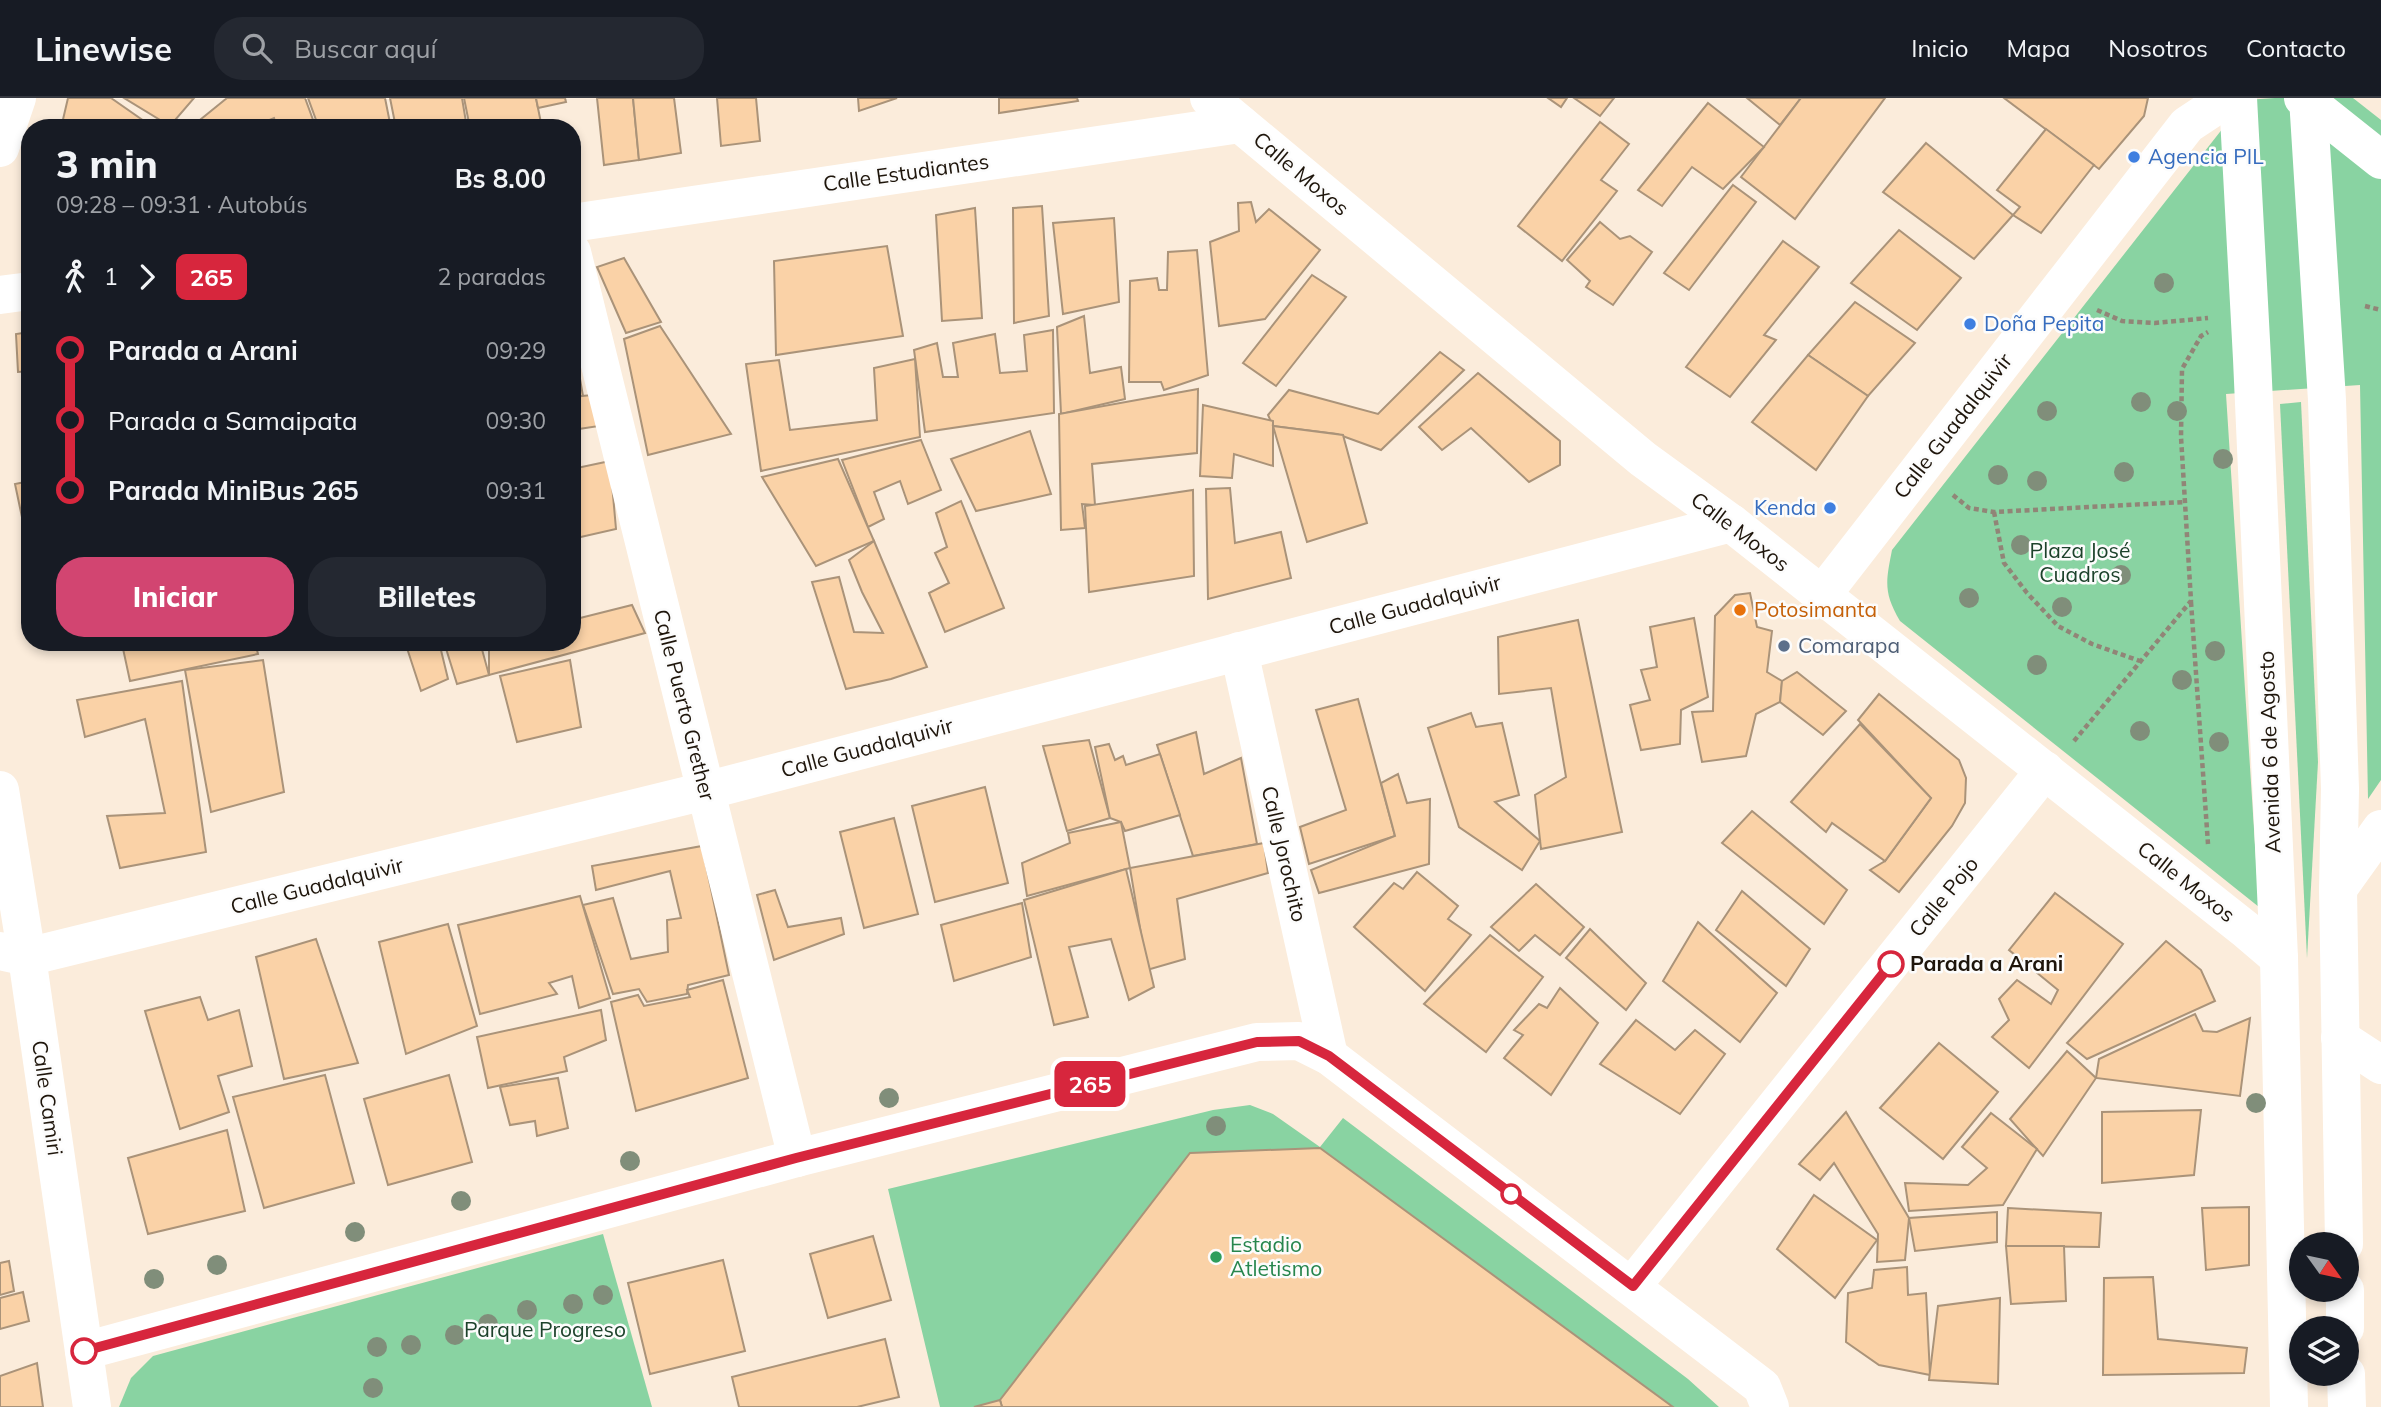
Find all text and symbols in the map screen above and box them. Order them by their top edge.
search box [214,17,704,80]
text: Linewise [35,28,172,69]
icon: search [238,29,276,67]
text: Buscar aquí [294,32,437,65]
text: Inicio [1911,33,1968,63]
text: Mapa [2006,33,2070,63]
text: Nosotros [2108,33,2208,63]
text: Contacto [2246,33,2346,63]
street label: Calle Moxos [1249,126,1355,221]
text: 3 min [56,140,158,188]
place label: Agencia PIL [2148,143,2264,169]
street label: Calle Estudiantes [821,148,990,197]
marker: Agencia PIL [2126,149,2142,165]
text: Bs 8.00 [455,162,546,195]
text: 09:28 – 09:31 · Autobús [56,190,308,219]
icon: walk [56,258,94,296]
icon: forward [128,258,166,296]
text: 1 [104,262,118,291]
text: 265 [190,262,233,292]
text: 2 paradas [438,262,546,291]
place label: Doña Pepita [1984,310,2104,336]
marker: Doña Pepita [1962,316,1978,332]
text: Parada a Arani [108,334,298,367]
text: 09:29 [486,336,546,365]
street label: Calle Guadalquivir [1887,347,2017,503]
text: Parada a Samaipata [108,404,358,437]
text: 09:30 [486,406,546,435]
text: Parada MiniBus 265 [108,474,359,507]
text: 09:31 [486,476,546,505]
street label: Calle Moxos [1686,486,1795,577]
place label: Kenda [1754,494,1816,520]
marker: Kenda [1822,500,1838,516]
park label: Plaza José Cuadros [2030,537,2130,587]
button: Iniciar [56,557,294,637]
button: Billetes [308,557,546,637]
street label: Calle Guadalquivir [1326,568,1504,640]
place label: Potosimanta [1754,596,1877,622]
marker: Potosimanta [1732,602,1748,618]
street label: Calle Puerto Grether [649,606,721,804]
place label: Comarapa [1798,632,1900,658]
marker: Comarapa [1776,638,1792,654]
street label: Avenida 6 de Agosto [2252,650,2286,854]
street label: Calle Guadalquivir [778,711,956,783]
street label: Calle Jorochito [1257,783,1313,924]
street label: Calle Moxos [2133,835,2241,927]
street label: Calle Guadalquivir [228,851,406,919]
street label: Calle Pojo [1903,851,1983,942]
place label: Parada a Arani [1910,950,2063,976]
marker: Parada a Arani [1878,951,1904,977]
street label: Calle Camiri [27,1039,69,1157]
line badge: 265 [1050,1061,1130,1107]
text: 265 [1068,1069,1112,1099]
unlabelled marker [1501,1184,1521,1204]
place label: Estadio Atletismo [1230,1231,1322,1281]
north arrow [2289,1232,2359,1302]
map controls [2289,1232,2359,1386]
marker: Estadio Atletismo [1208,1249,1224,1265]
park label: Parque Progreso [464,1316,626,1342]
button: layers [2289,1316,2359,1386]
unlabelled marker [71,1338,97,1364]

